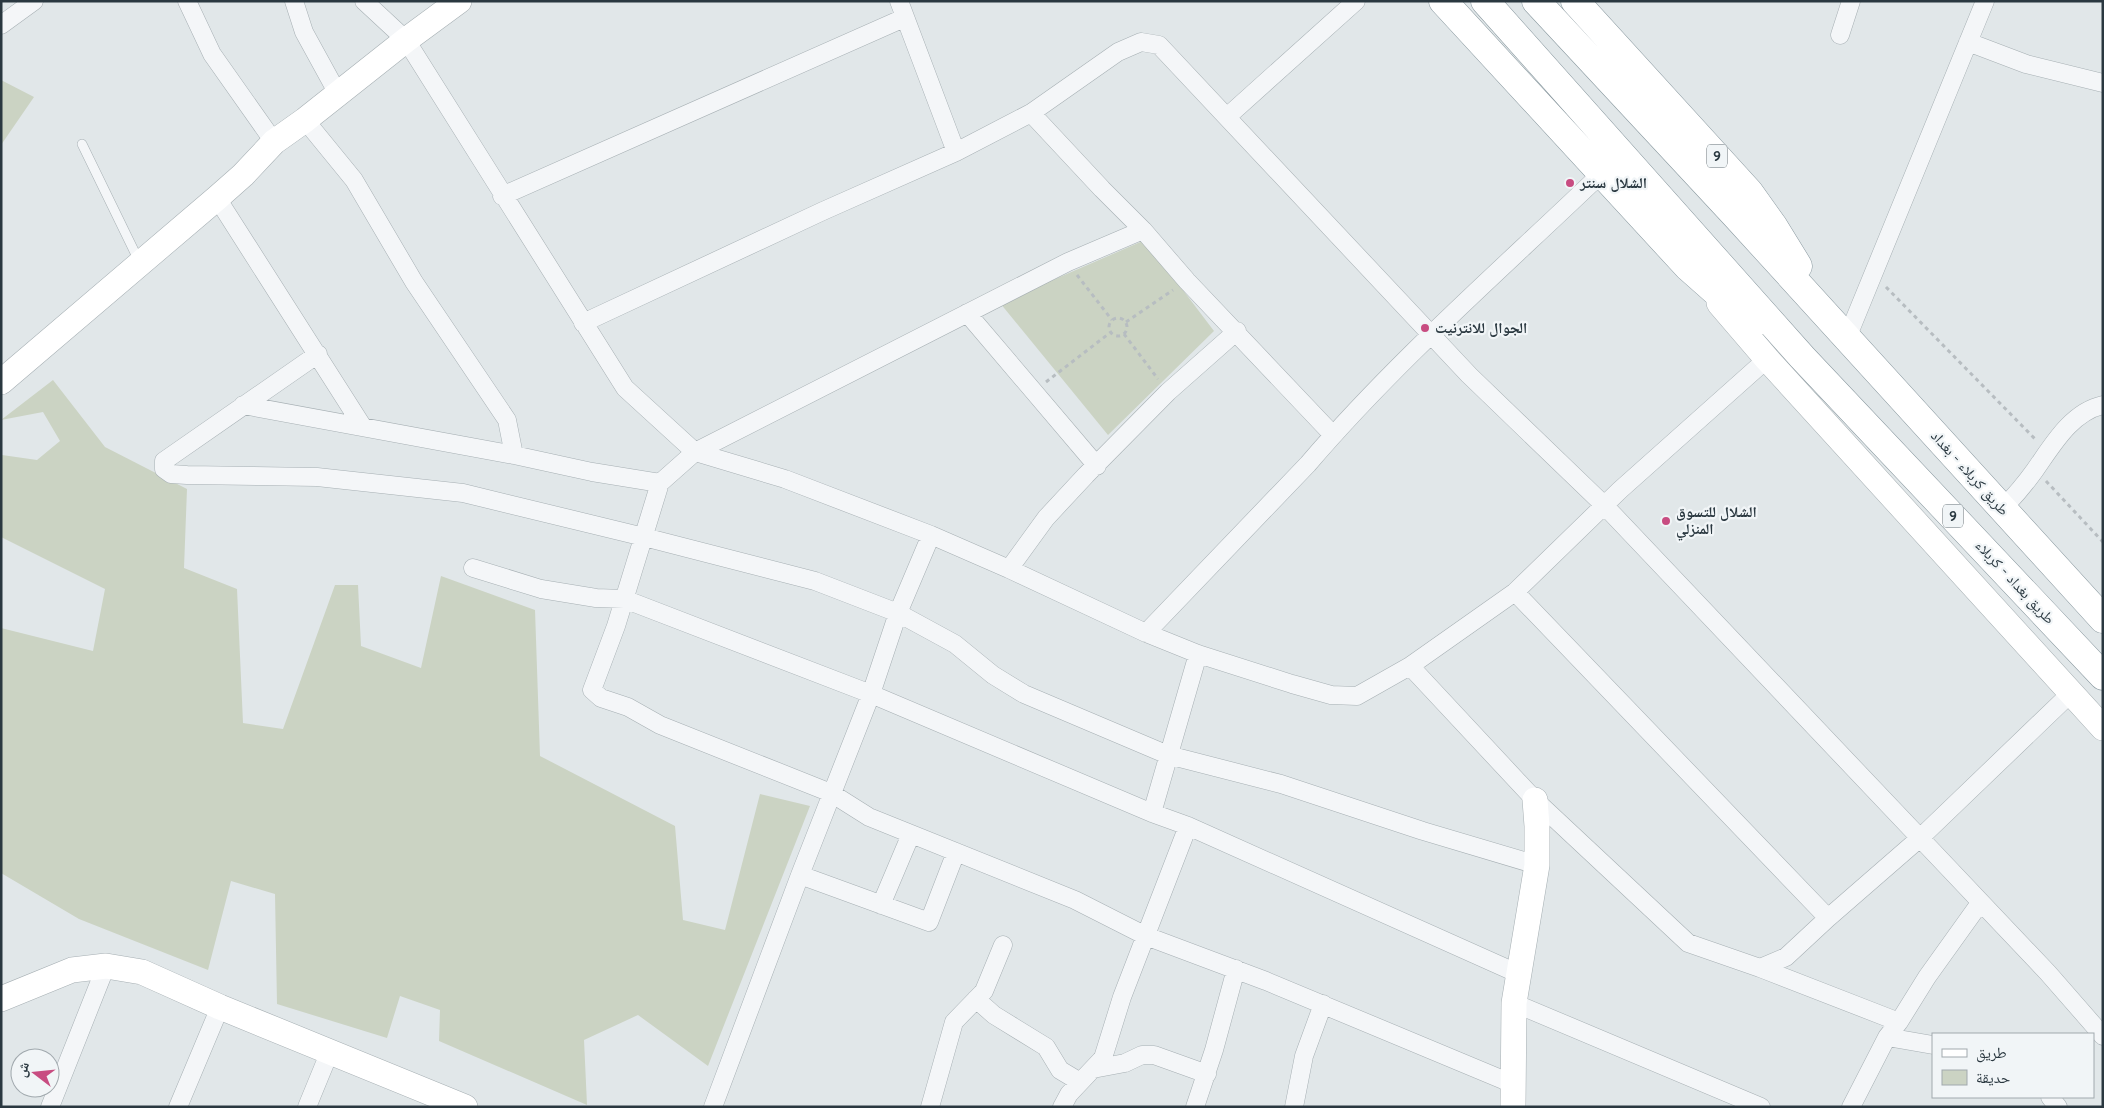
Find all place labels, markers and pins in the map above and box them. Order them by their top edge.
place label: الشلال سنتر [1579,173,1647,192]
marker: الشلال سنتر [1564,177,1576,189]
place label: الجوال للانترنيت [1435,318,1527,337]
marker: الجوال للانترنيت [1419,322,1431,334]
place label: الشلال للتسوق المنزلي [1676,502,1757,541]
marker: الشلال للتسوق المنزلي [1660,515,1672,527]

